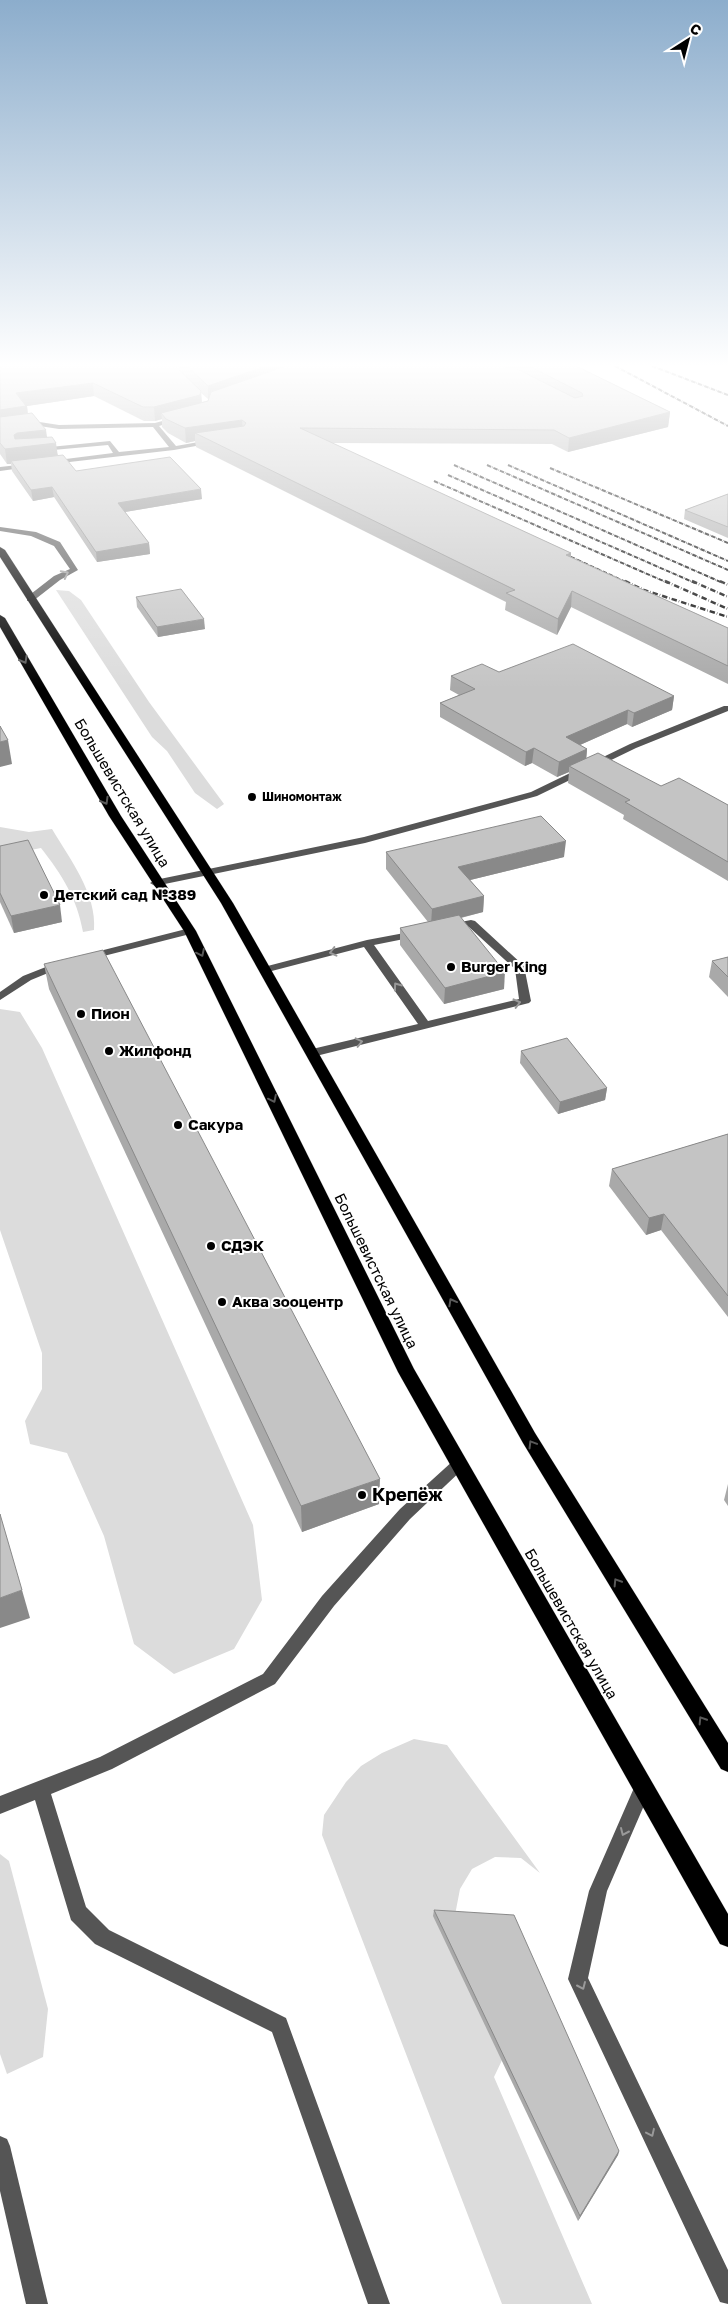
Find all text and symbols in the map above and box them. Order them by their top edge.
north arrow [663,15,713,65]
text: С [687,19,705,39]
one-way arrow [60,570,69,580]
one-way arrow [18,655,28,664]
street label: Большевистская улица [71,715,175,870]
place label: Шиномонтаж [262,789,342,804]
marker: Шиномонтаж [246,791,258,803]
one-way arrow [99,796,109,805]
place label: Детский сад №389 [54,885,196,903]
marker: Детский сад №389 [38,889,50,901]
one-way arrow [329,946,338,957]
one-way arrow [195,948,205,957]
place label: Burger King [461,957,547,975]
marker: Burger King [445,961,457,973]
one-way arrow [394,982,403,992]
one-way arrow [512,998,521,1009]
place label: Пион [91,1004,130,1022]
marker: Пион [75,1008,87,1020]
one-way arrow [355,1037,364,1048]
place label: Жилфонд [119,1041,192,1059]
marker: Жилфонд [103,1045,115,1057]
one-way arrow [267,1094,277,1103]
place label: Сакура [188,1115,243,1133]
marker: Сакура [172,1119,184,1131]
street label: Большевистская улица [331,1190,422,1351]
place label: СДЭК [221,1236,264,1254]
marker: СДЭК [205,1240,217,1252]
place label: Аква зооцентр [232,1292,343,1310]
marker: Аква зооцентр [216,1296,228,1308]
one-way arrow [448,1298,458,1307]
one-way arrow [529,1440,539,1449]
place label: Крепёж [372,1483,443,1505]
marker: Крепёж [356,1489,368,1501]
street label: Большевистская улица [521,1545,622,1702]
one-way arrow [614,1578,624,1587]
one-way arrow [699,1717,709,1726]
one-way arrow [619,1827,630,1836]
one-way arrow [575,1981,586,1990]
one-way arrow [645,2127,655,2136]

